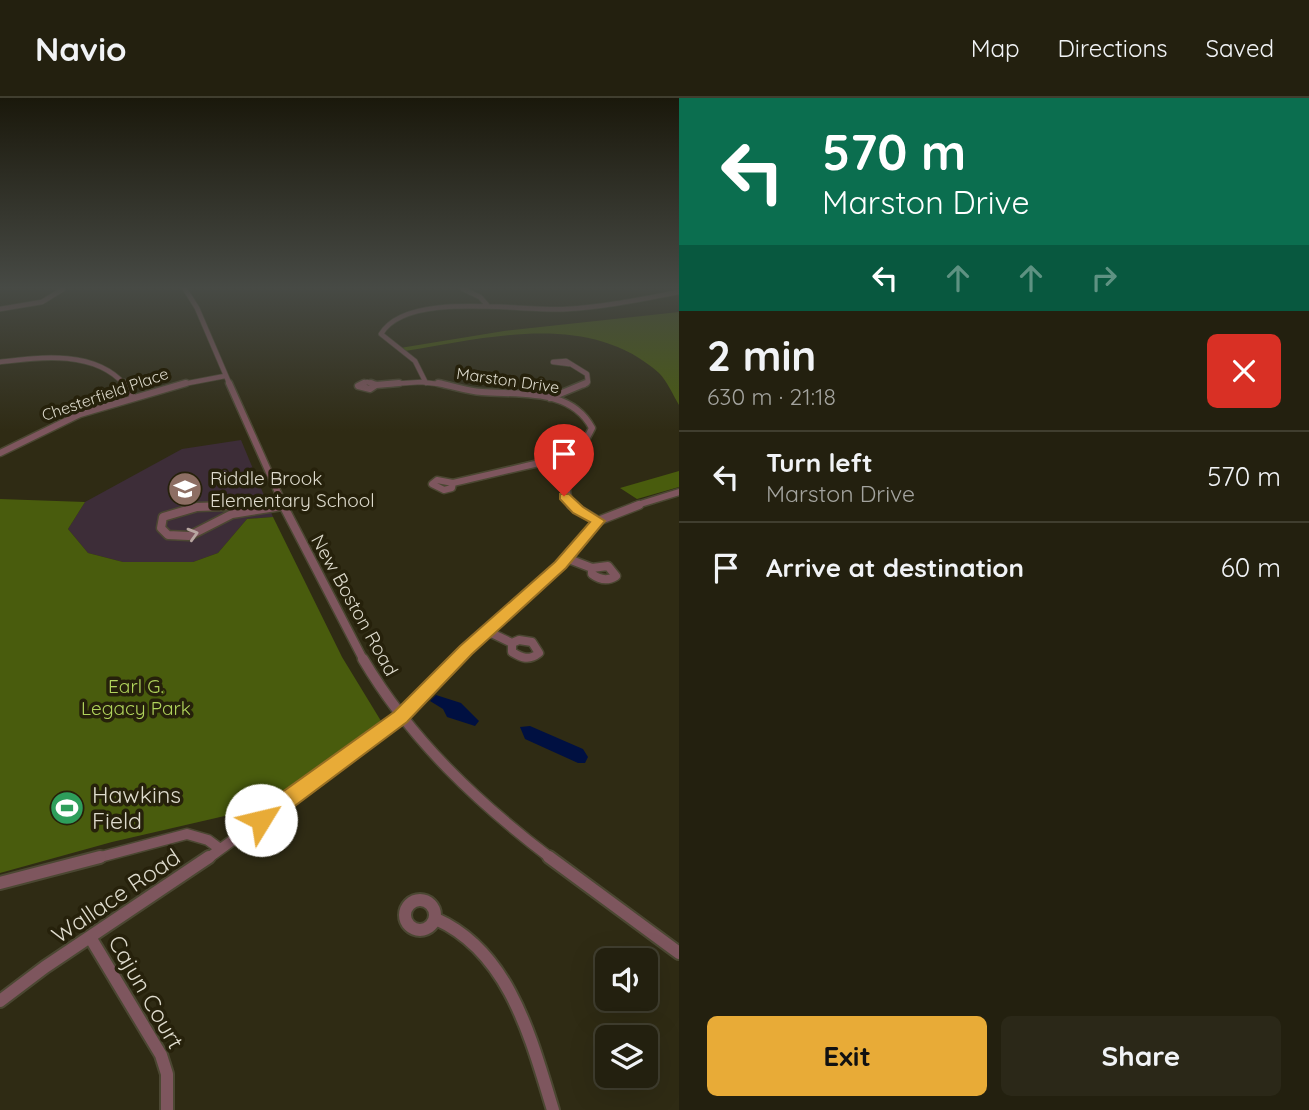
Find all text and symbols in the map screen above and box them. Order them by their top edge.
text: Navio [35,28,127,69]
text: Map [971,33,1020,63]
text: Directions [1058,33,1168,63]
text: Saved [1206,33,1274,63]
text: 570 m [822,121,966,182]
icon: left [707,126,798,217]
text: Marston Drive [822,182,1029,222]
icon: left [866,259,904,297]
icon: ahead [939,259,977,297]
icon: ahead [1012,259,1050,297]
icon: right [1085,259,1123,297]
text: 2 min [707,329,816,382]
button: close [1207,334,1281,408]
street label: Chesterfield Place [39,363,171,425]
street label: Marston Drive [455,363,561,397]
text: 630 m · 21:18 [707,382,836,411]
pin [534,424,594,496]
icon: arrive [545,435,583,473]
text: Turn left [766,446,873,479]
icon: left [707,458,745,496]
text: 570 m [1207,460,1281,493]
place label: Riddle Brook Elementary School [210,466,375,512]
school or university icon: Riddle Brook Elementary School [166,470,204,508]
text: Marston Drive [766,479,915,508]
one-way arrow [187,527,199,542]
street label: New Boston Road [306,530,404,680]
icon: arrive [707,549,745,587]
text: Arrive at destination [766,551,1024,584]
text: 60 m [1221,551,1281,584]
park label: Earl G. Legacy Park [81,674,191,720]
place label: Hawkins Field [92,780,181,835]
position arrow [224,783,298,857]
sports icon: Hawkins Field [48,789,86,827]
street label: Wallace Road [46,842,185,949]
street label: Cajun Court [102,930,191,1054]
map controls [595,948,658,1088]
button: sound [595,948,658,1011]
button: Exit [707,1016,987,1096]
button: Share [1001,1016,1281,1096]
button: layers [595,1025,658,1088]

